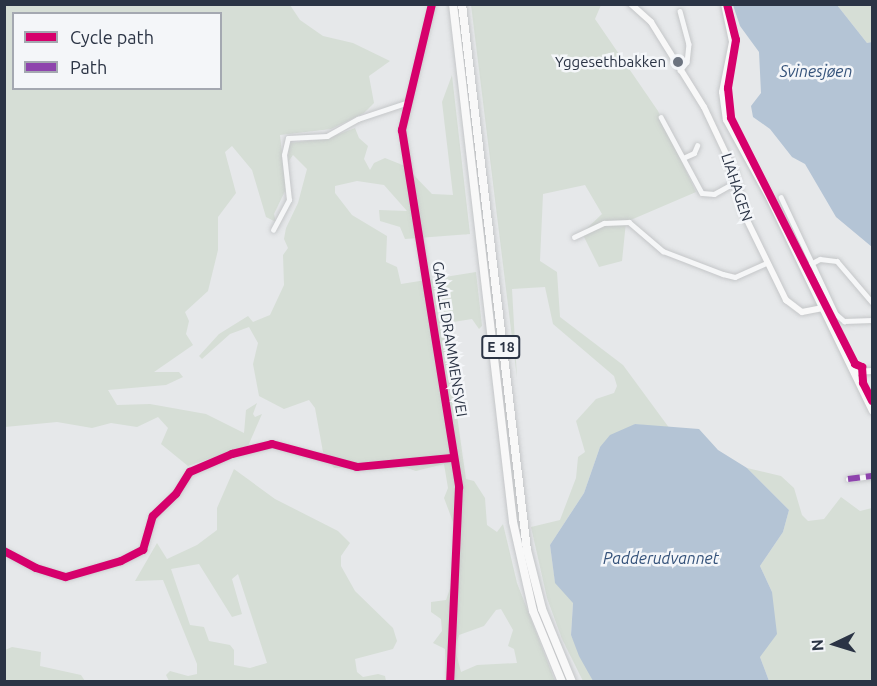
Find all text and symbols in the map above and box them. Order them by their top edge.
legend [12,12,222,90]
text: Cycle path [70,27,154,47]
place label: Yggesethbakken [555,53,666,71]
marker: Yggesethbakken [671,55,685,69]
text: Path [70,57,107,77]
water label: Svinesjøen [780,61,852,81]
street label: LIAHAGEN [718,151,756,223]
street label: GAMLE DRAMMENSVEI [429,260,471,418]
road number: E 18 [480,336,522,358]
water label: Padderudvannet [603,548,719,568]
north arrow [805,614,865,674]
text: N [808,639,826,652]

